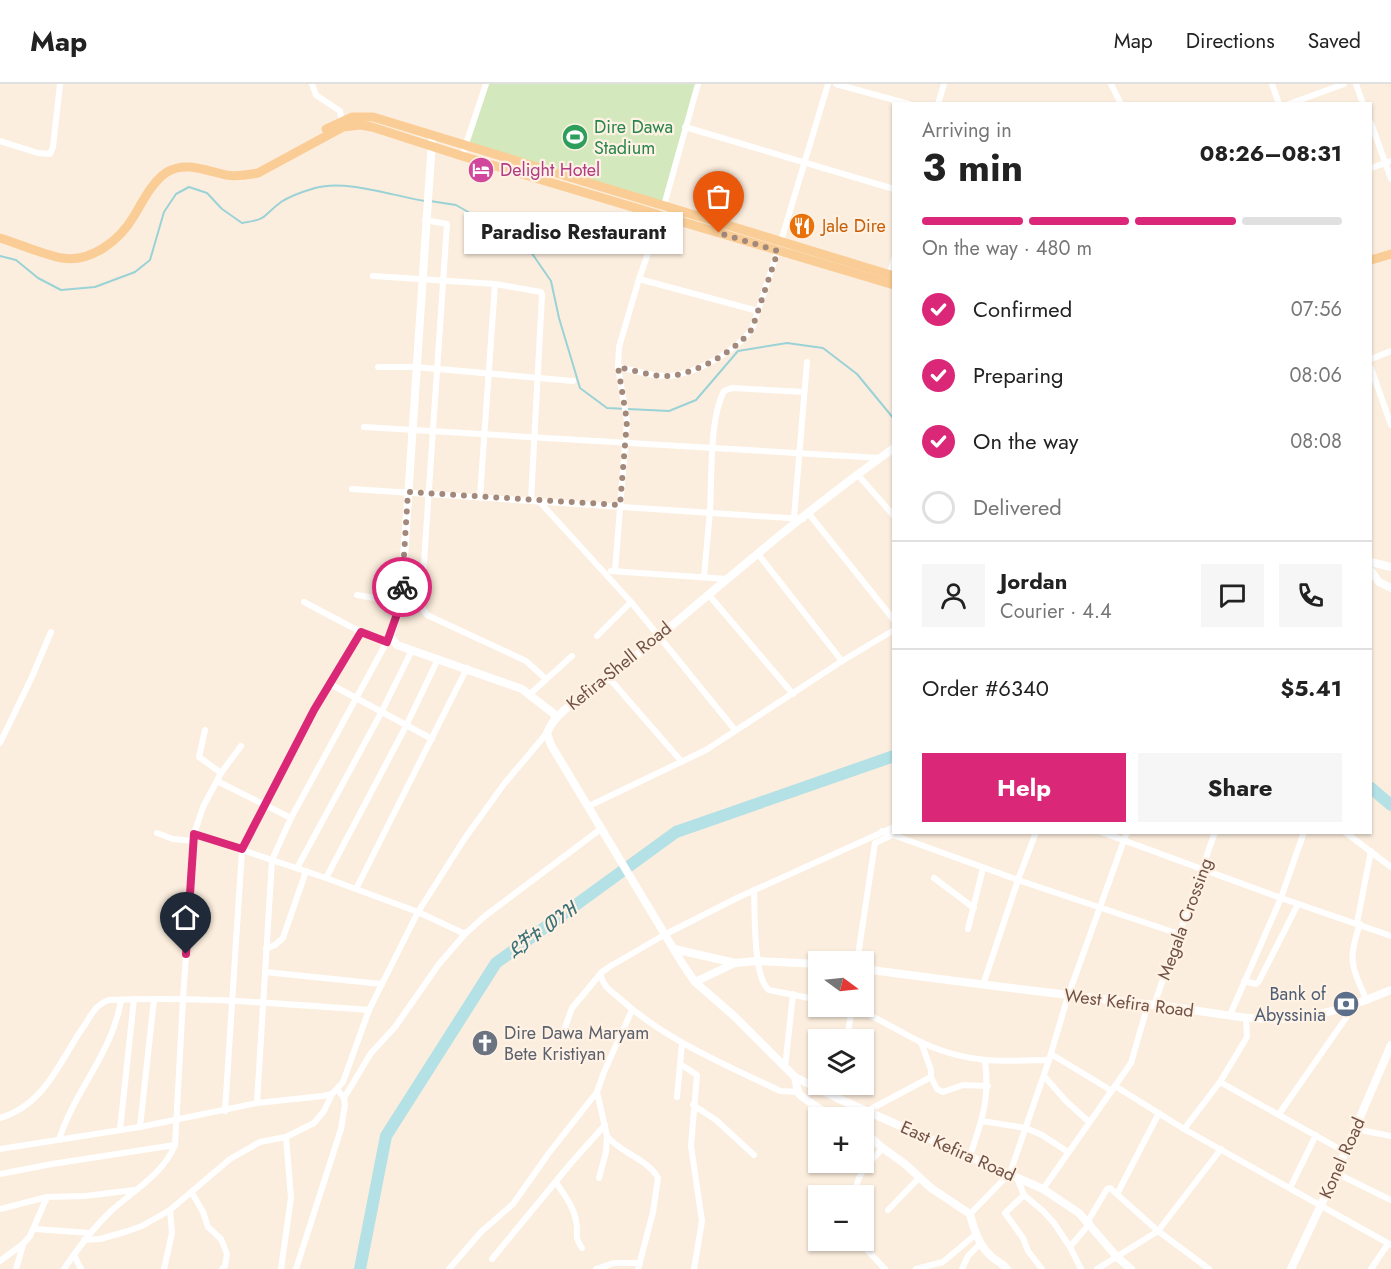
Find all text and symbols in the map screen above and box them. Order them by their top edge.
text: Map [30,21,87,62]
text: Map [1114,26,1153,56]
text: Directions [1186,26,1275,56]
text: Saved [1308,26,1361,56]
place label: Dire Dawa Stadium [594,114,673,161]
text: Arriving in [922,116,1012,145]
sports icon: Dire Dawa Stadium [560,122,590,152]
text: 08:26–08:31 [1200,137,1342,169]
text: 3 min [922,139,1023,196]
hotel icon: Delight Hotel [466,155,496,185]
place label: Delight Hotel [500,157,600,183]
pin [693,171,744,233]
icon: bag [702,180,735,213]
restaurant icon: Jale Dire [787,211,817,241]
callout: Paradiso Restaurant [464,212,683,254]
place label: Jale Dire [820,213,886,239]
text: Paradiso Restaurant [481,218,666,247]
text: On the way · 480 m [922,234,1092,263]
icon: check [922,293,955,326]
text: Confirmed [973,293,1072,325]
text: 07:56 [1291,295,1342,324]
icon: check [922,359,955,392]
text: Preparing [973,359,1064,391]
text: 08:06 [1290,361,1342,390]
icon: check [922,425,955,458]
text: On the way [973,425,1078,457]
text: 08:08 [1290,427,1342,456]
text: Delivered [973,491,1062,523]
courier [372,557,432,617]
button: person [922,564,985,627]
button: chat [1201,564,1264,627]
button: phone [1279,564,1342,627]
text: Jordan [1000,565,1067,597]
icon: bike [386,571,419,604]
text: Courier · 4.4 [1000,597,1112,626]
street label: Kefira-Shell Road [561,615,677,717]
text: Order #6340 [922,672,1049,704]
text: $5.41 [1280,672,1342,704]
button: Help [922,753,1126,822]
button: Share [1138,753,1342,822]
street label: Megala Crossing [1151,854,1219,984]
pin [160,892,211,954]
water label: ደቻቱ ወንዝ [501,894,585,966]
icon: home [169,901,202,934]
north arrow [808,951,874,1017]
map controls [808,951,874,1251]
place label: Bank of Abyssinia [1254,981,1327,1028]
street label: West Kefira Road [1063,982,1195,1024]
bank icon: Bank of Abyssinia [1331,989,1361,1019]
place label: Dire Dawa Maryam Bete Kristiyan [504,1020,649,1067]
church icon: Dire Dawa Maryam Bete Kristiyan [470,1028,500,1058]
button: layers [808,1029,874,1095]
button: + [808,1107,874,1173]
street label: Konel Road [1313,1113,1371,1203]
street label: East Kefira Road [896,1114,1020,1188]
button: − [808,1185,874,1251]

